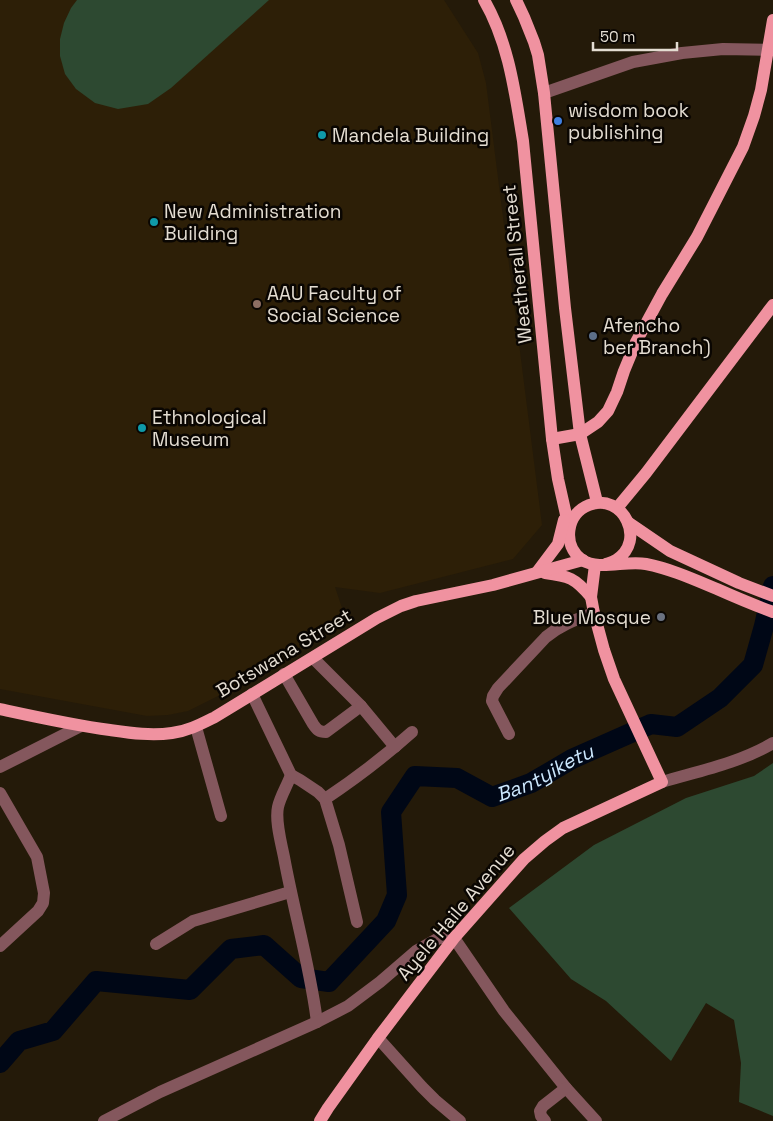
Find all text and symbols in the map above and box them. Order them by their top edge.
scale bar [593,20,677,52]
text: 50 m [600,27,635,46]
place label: wisdom book publishing [568,98,689,145]
marker: wisdom book publishing [552,115,564,127]
place label: Mandela Building [332,123,489,148]
marker: Mandela Building [316,129,328,141]
street label: Weatherall Street [496,183,538,345]
place label: New Administration Building [164,199,342,246]
marker: New Administration Building [148,216,160,228]
place label: AAU Faculty of Social Science [267,281,402,328]
marker: AAU Faculty of Social Science [251,298,263,310]
place label: Afencho ber Branch) [603,313,711,360]
marker: Afencho ber Branch) [587,330,599,342]
place label: Ethnological Museum [152,405,267,452]
marker: Ethnological Museum [136,422,148,434]
street label: Botswana Street [212,603,356,703]
place label: Blue Mosque [533,605,651,630]
marker: Blue Mosque [655,611,667,623]
water label: Bantyiketu [492,737,599,808]
street label: Ayele Haile Avenue [391,838,521,986]

